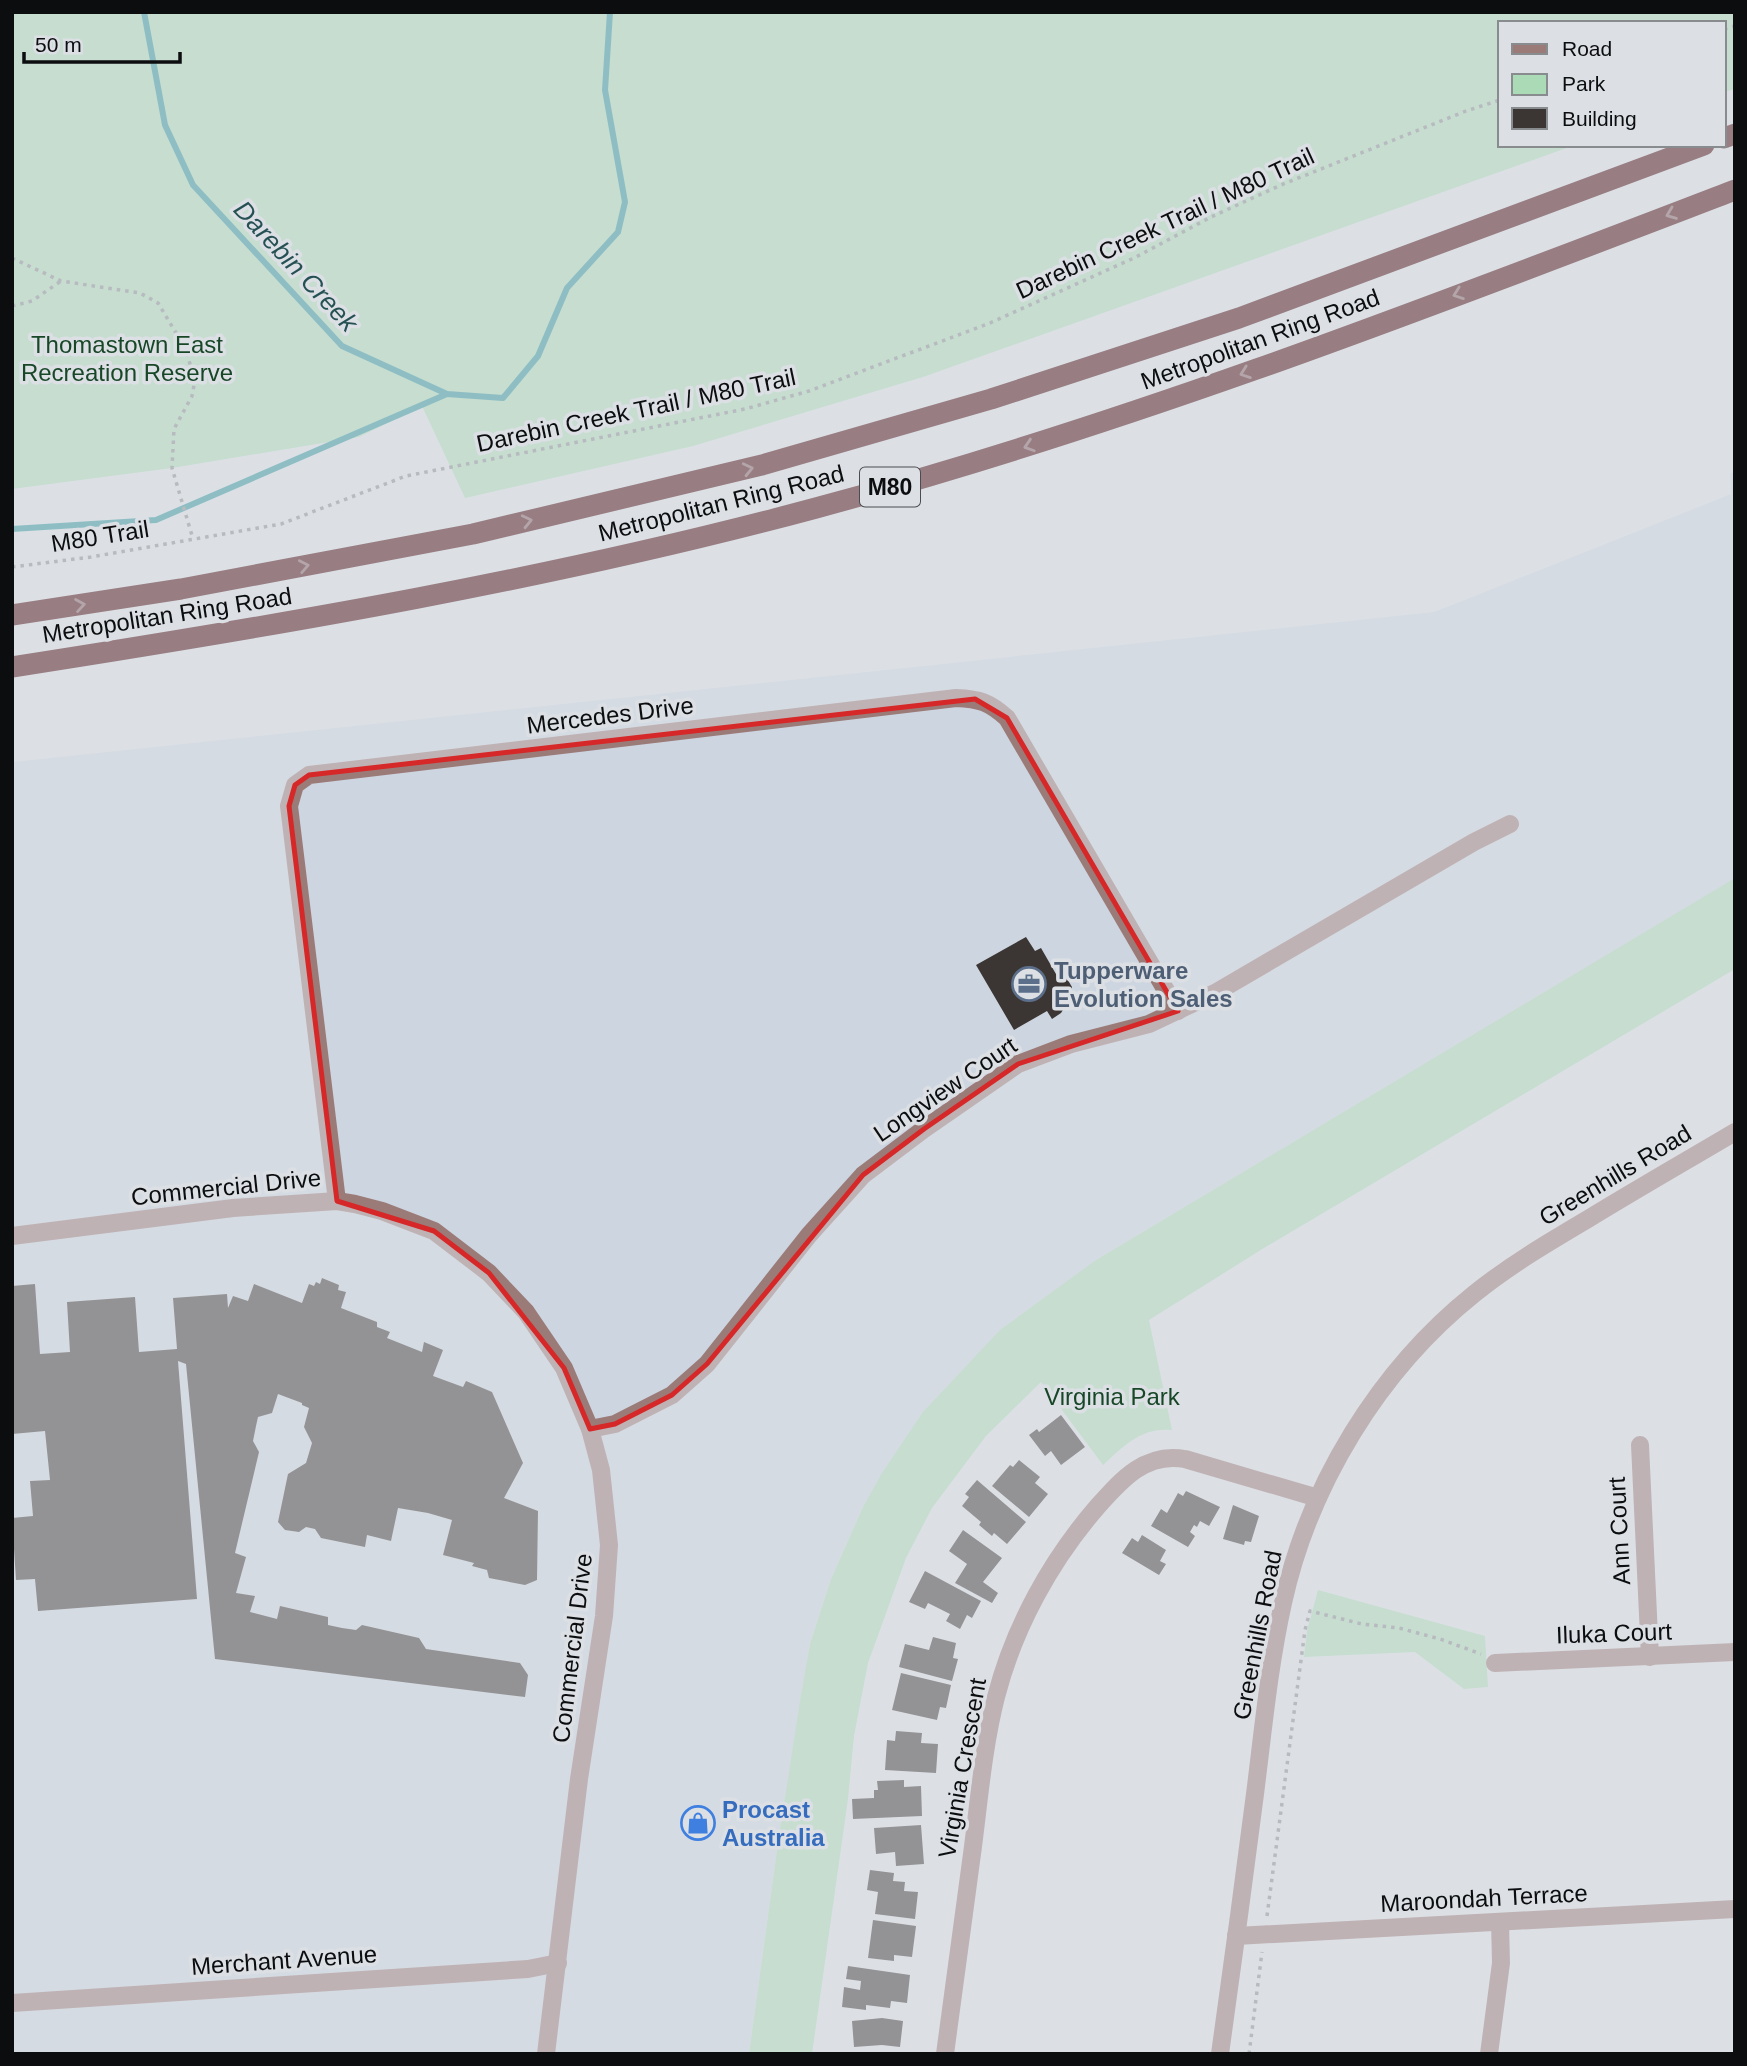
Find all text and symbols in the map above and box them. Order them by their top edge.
scale bar [24,21,180,65]
legend [1498,21,1726,147]
text: 50 m [35,33,82,56]
text: Road [1562,37,1612,60]
text: Park [1562,72,1606,95]
text: Building [1562,107,1637,130]
street label: Darebin Creek Trail / M80 Trail [1012,142,1318,304]
water label: Darebin Creek [228,194,365,339]
one-way arrow [1666,206,1678,220]
street label: Metropolitan Ring Road [1137,283,1383,395]
one-way arrow [1453,286,1465,300]
park label: Thomastown East Recreation Reserve [21,331,233,386]
street label: Darebin Creek Trail / M80 Trail [474,363,798,457]
one-way arrow [1239,365,1251,379]
one-way arrow [1023,437,1035,452]
street label: Metropolitan Ring Road [595,459,847,547]
one-way arrow [742,462,754,477]
road number: M80 [860,467,920,506]
street label: M80 Trail [49,515,151,557]
one-way arrow [521,515,533,529]
one-way arrow [298,559,310,574]
street label: Metropolitan Ring Road [40,582,294,648]
one-way arrow [74,597,86,612]
street label: Mercedes Drive [525,691,695,739]
place label: Tupperware Evolution Sales [1054,957,1233,1012]
office icon: Tupperware Evolution Sales [1010,965,1048,1003]
street label: Longview Court [868,1031,1022,1147]
street label: Greenhills Road [1534,1119,1696,1231]
street label: Commercial Drive [130,1164,322,1210]
park label: Virginia Park [1044,1383,1181,1410]
street label: Ann Court [1603,1476,1635,1586]
street label: Greenhills Road [1227,1548,1287,1722]
street label: Commercial Drive [547,1552,597,1744]
street label: Iluka Court [1556,1617,1673,1649]
street label: Virginia Crescent [933,1676,991,1860]
place label: Procast Australia [722,1796,825,1851]
shop icon: Procast Australia [679,1804,717,1842]
street label: Maroondah Terrace [1380,1879,1588,1917]
street label: Merchant Avenue [190,1940,378,1980]

